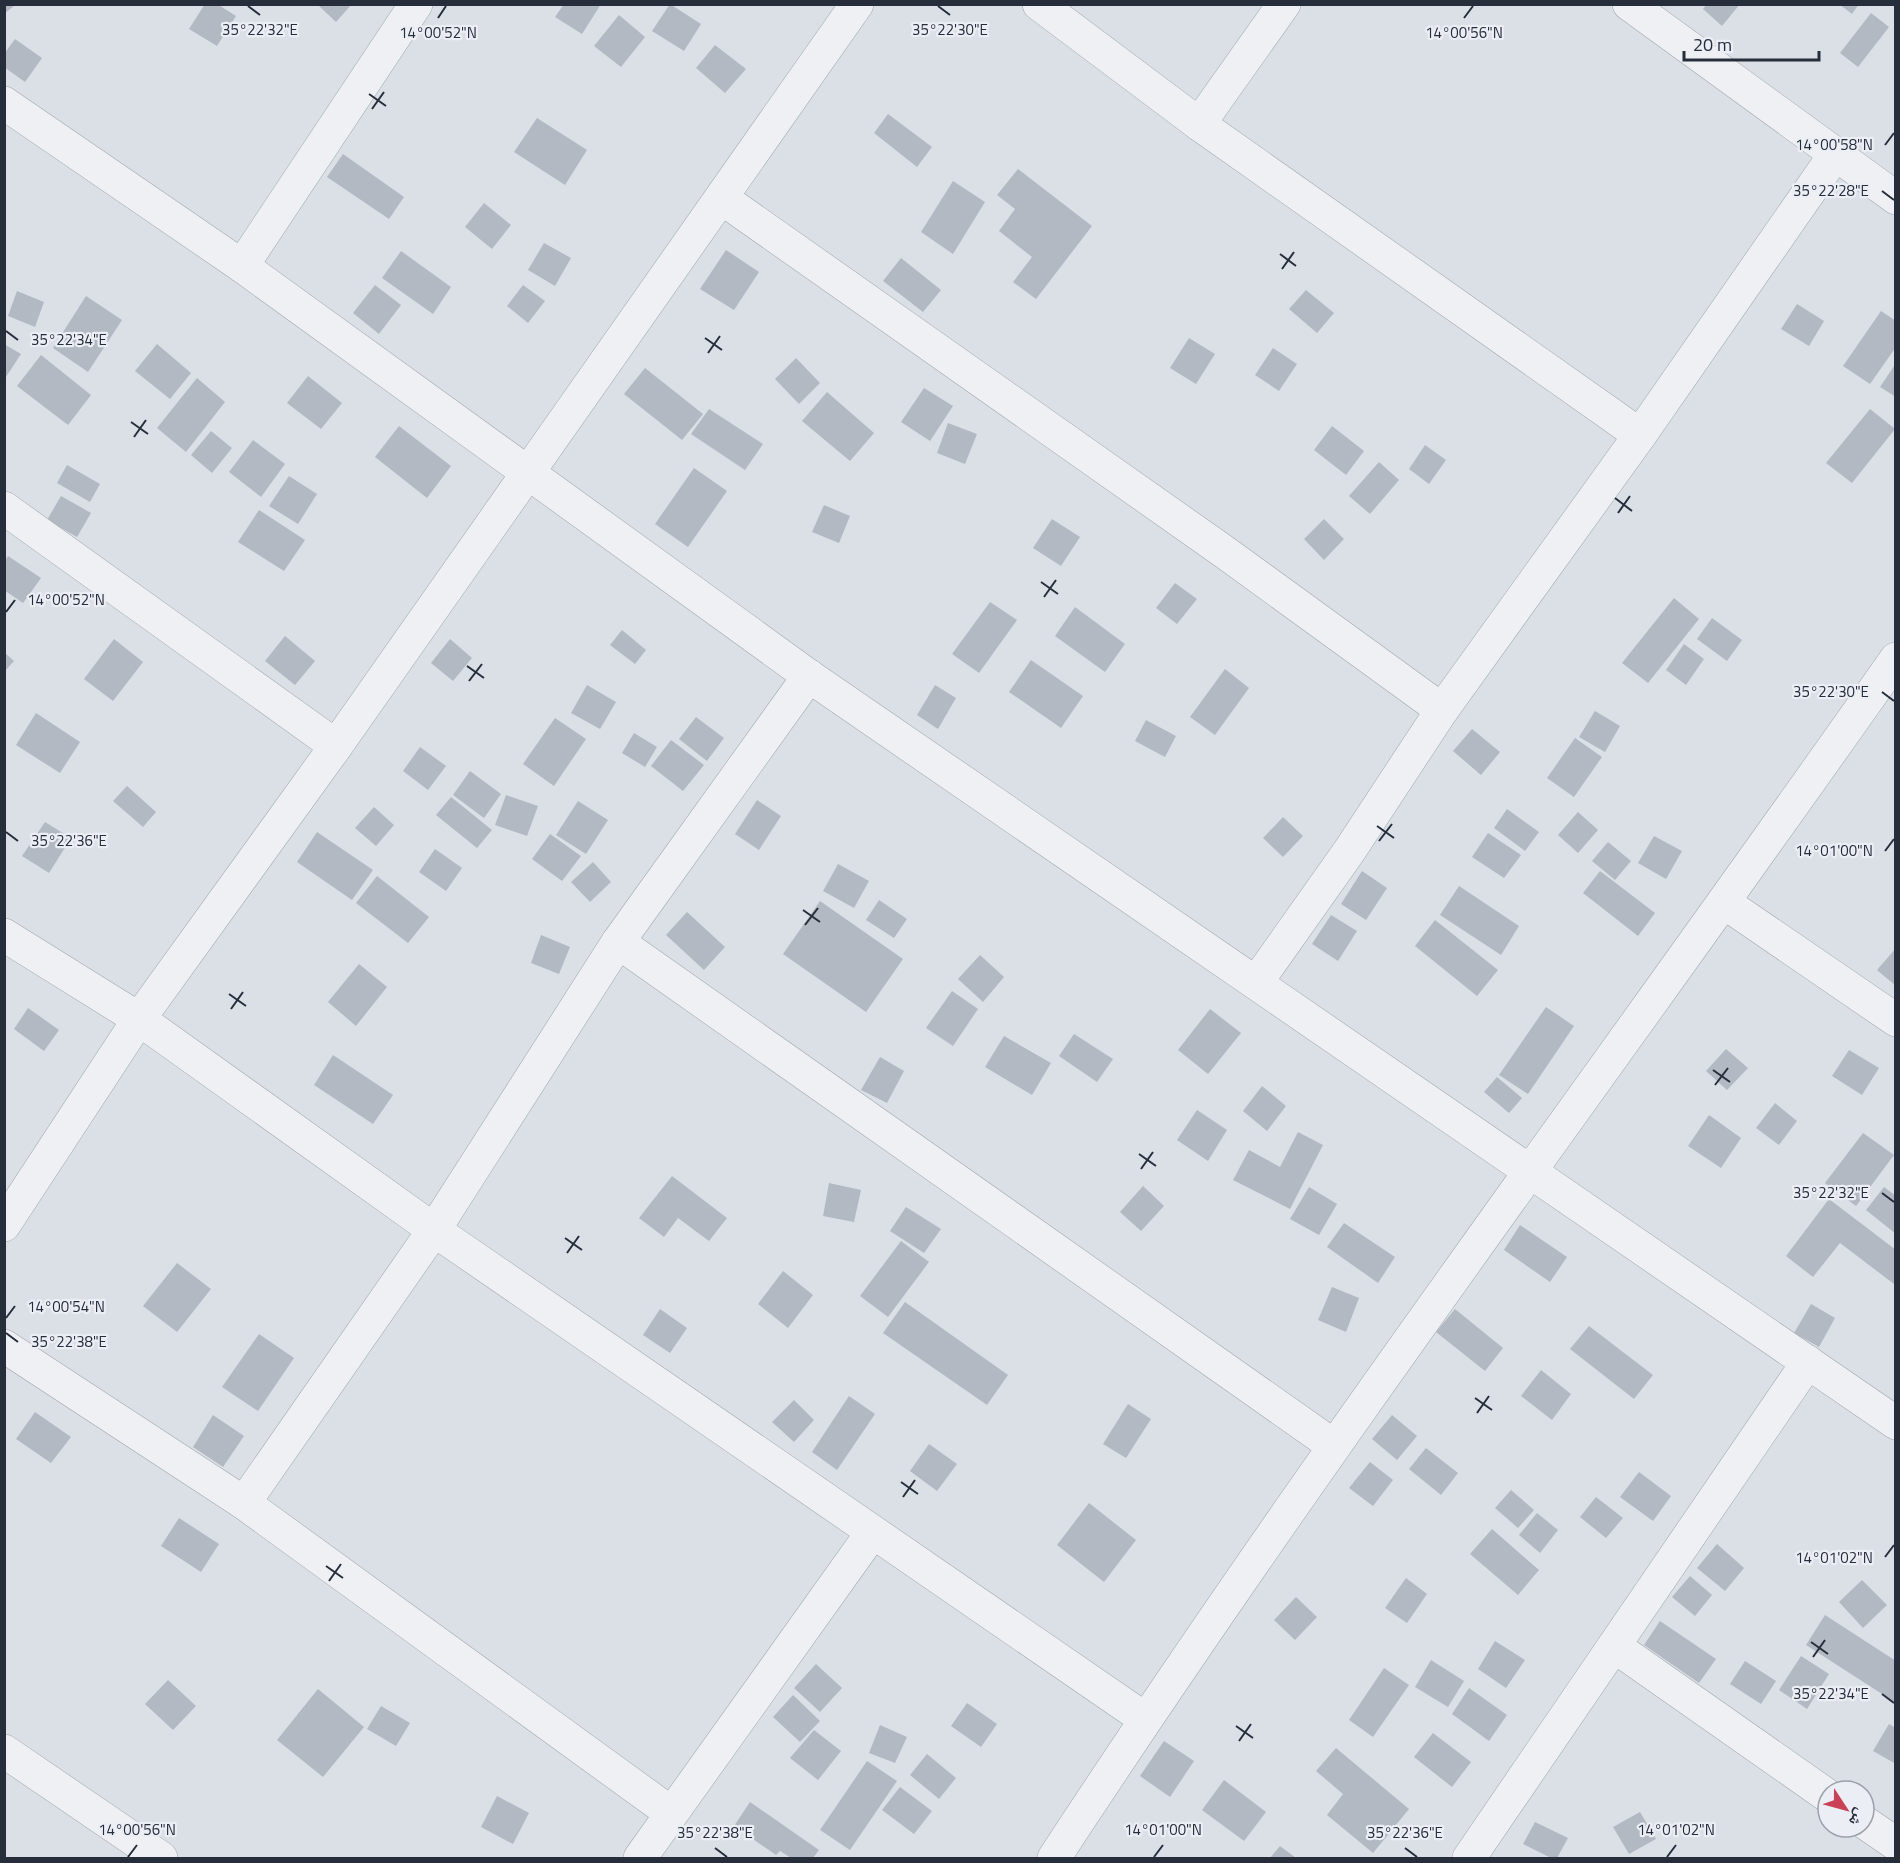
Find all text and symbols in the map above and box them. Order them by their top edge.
text: 35°22'32"E [222,18,298,41]
text: 35°22'30"E [912,18,988,41]
text: 14°00'52"N [399,21,477,44]
text: 14°00'56"N [1425,21,1503,44]
scale bar [1684,24,1819,62]
text: 20 m [1693,31,1732,58]
text: 14°00'58"N [1795,133,1873,156]
text: 35°22'28"E [1793,179,1869,202]
text: 35°22'34"E [31,328,107,351]
text: 14°00'52"N [27,588,105,611]
text: 35°22'30"E [1793,680,1869,703]
text: 35°22'36"E [31,829,107,852]
text: 14°01'00"N [1795,839,1873,862]
text: 35°22'32"E [1793,1181,1869,1204]
text: 14°00'54"N [27,1295,105,1318]
text: 35°22'38"E [31,1330,107,1353]
text: 14°01'02"N [1795,1546,1873,1569]
text: 35°22'34"E [1793,1682,1869,1705]
north arrow [1816,1779,1876,1839]
text: ش [1843,1804,1873,1832]
text: 14°00'56"N [98,1818,176,1841]
text: 14°01'00"N [1124,1818,1202,1841]
text: 14°01'02"N [1637,1818,1715,1841]
text: 35°22'38"E [677,1821,753,1844]
text: 35°22'36"E [1367,1821,1443,1844]

